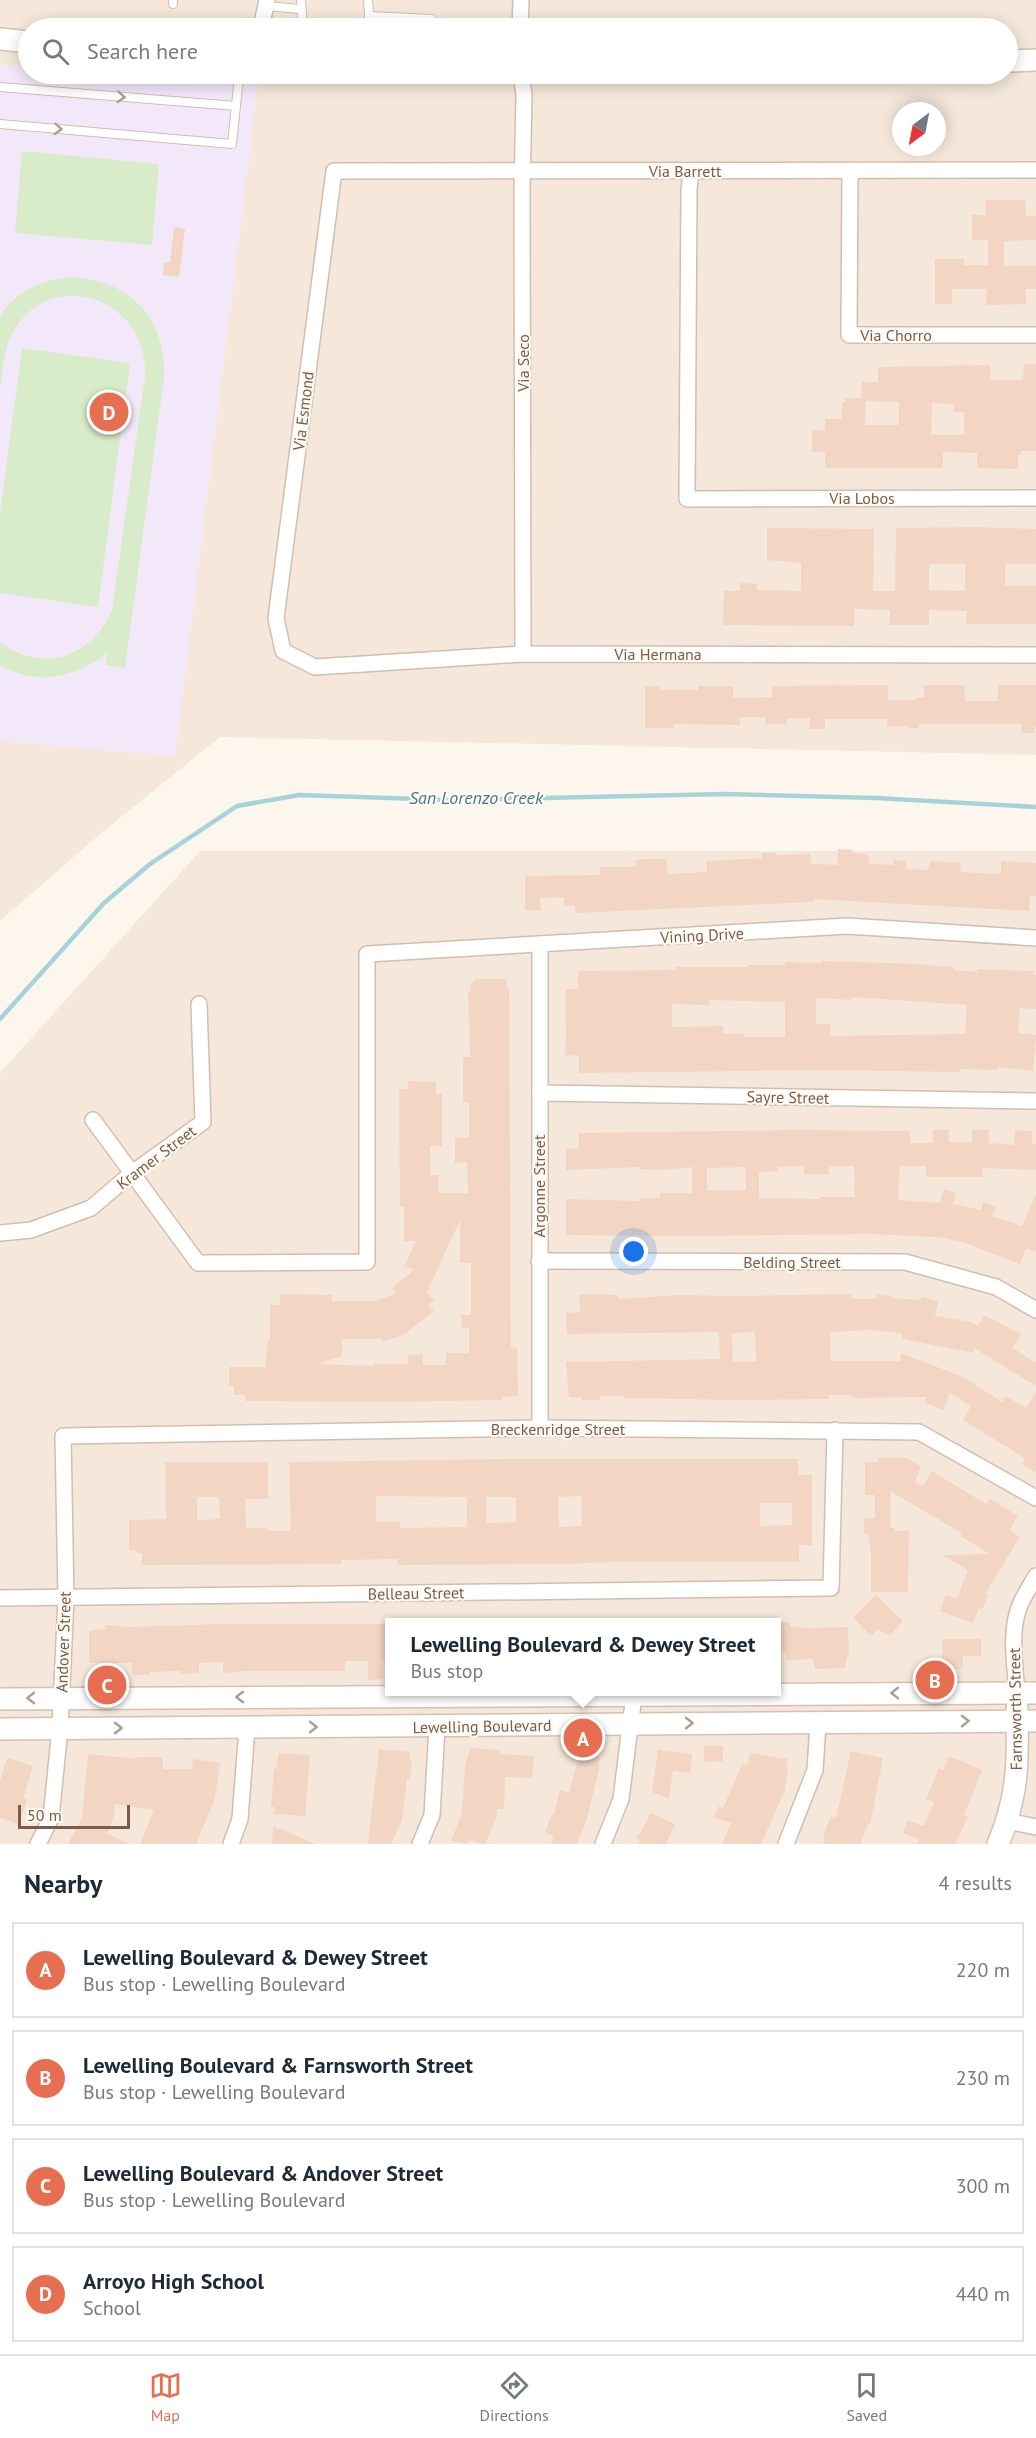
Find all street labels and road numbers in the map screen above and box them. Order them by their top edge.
street label: Via Barrett [648,161,722,181]
street label: Via Chorro [859,325,932,345]
street label: Via Seco [513,334,533,393]
street label: Via Esmond [288,370,318,453]
street label: Via Lobos [828,488,895,508]
street label: Via Hermana [613,644,702,664]
street label: Vining Drive [659,923,744,947]
street label: Sayre Street [747,1086,830,1108]
street label: Kramer Street [112,1120,200,1193]
street label: Argonne Street [529,1134,549,1237]
street label: Belding Street [743,1252,841,1272]
street label: Breckenridge Street [491,1419,626,1439]
street label: Belleau Street [368,1582,465,1604]
street label: Andover Street [51,1590,75,1693]
street label: Farnsworth Street [1004,1647,1026,1770]
street label: Lewelling Boulevard [412,1715,552,1737]

